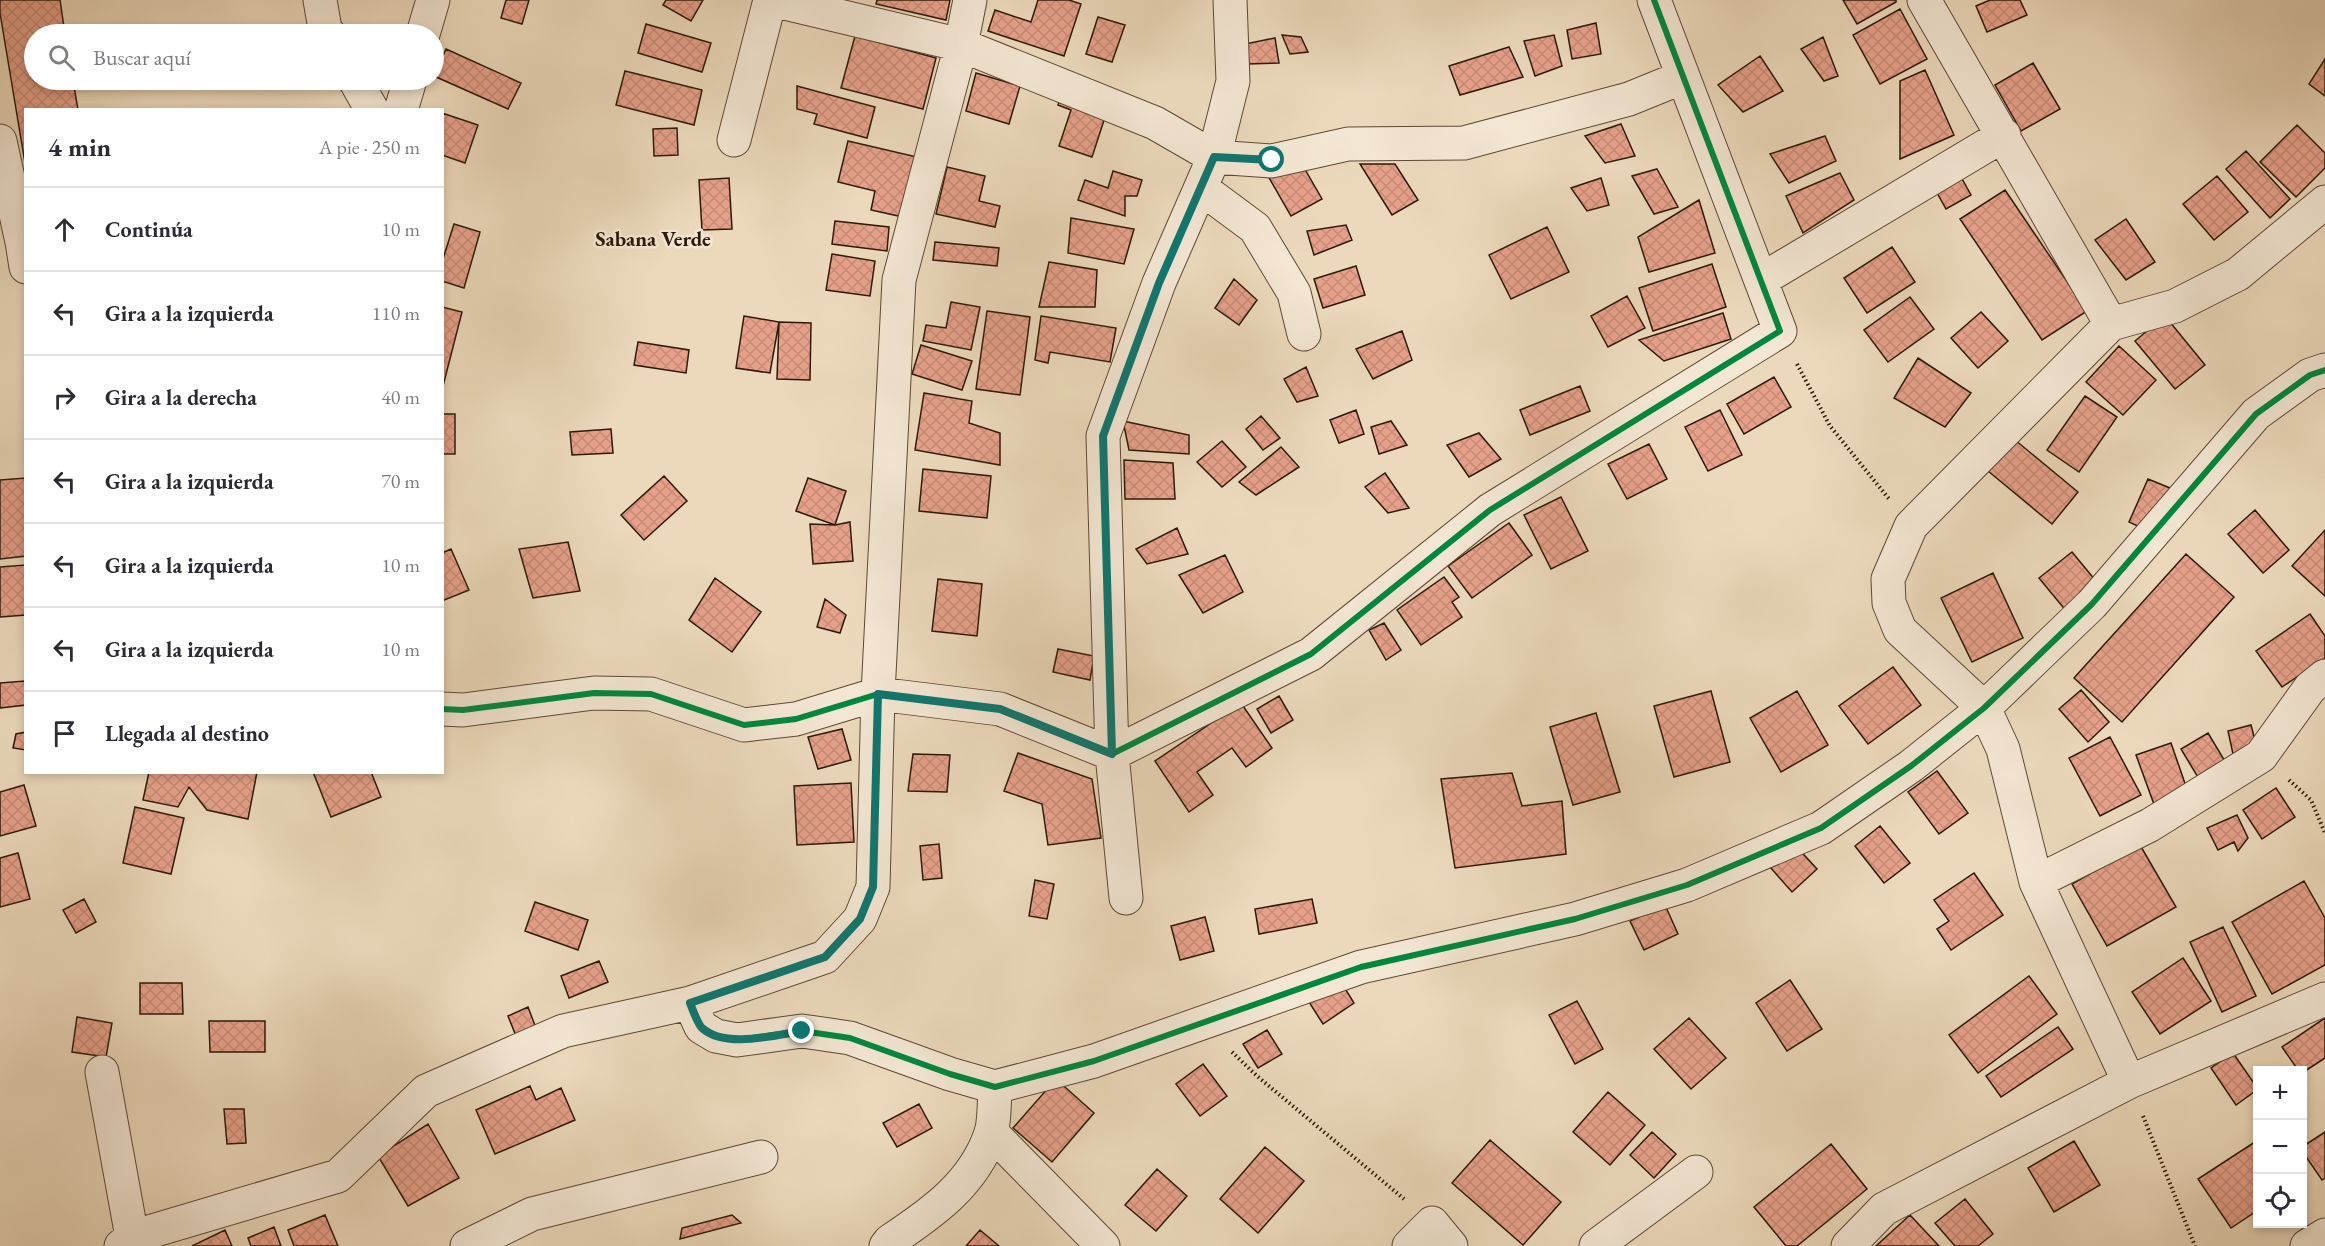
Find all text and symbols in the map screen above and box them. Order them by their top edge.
search box [24,24,444,90]
icon: search [45,41,78,74]
text: Buscar aquí [93,43,191,72]
text: 4 min [48,130,111,164]
text: A pie · 250 m [319,134,420,160]
route start [1258,146,1284,172]
icon: ahead [48,213,81,246]
text: Continúa [105,215,193,244]
text: 10 m [381,216,420,242]
district label: Sabana Verde [595,225,711,252]
icon: left [48,297,81,330]
text: Gira a la izquierda [105,299,274,328]
text: 110 m [372,300,420,326]
icon: right [48,381,81,414]
text: Gira a la derecha [105,383,257,412]
text: 40 m [381,384,420,410]
icon: left [48,465,81,498]
text: Gira a la izquierda [105,467,274,496]
text: 70 m [381,468,420,494]
icon: left [48,549,81,582]
text: Gira a la izquierda [105,551,274,580]
text: 10 m [381,552,420,578]
icon: left [48,633,81,666]
text: Gira a la izquierda [105,635,274,664]
text: 10 m [381,636,420,662]
icon: arrive [48,717,81,750]
text: Llegada al destino [105,719,269,748]
route end [788,1017,814,1043]
map controls [2253,1066,2307,1228]
button: + [2253,1066,2307,1120]
button: − [2253,1120,2307,1174]
button: locate [2253,1174,2307,1228]

